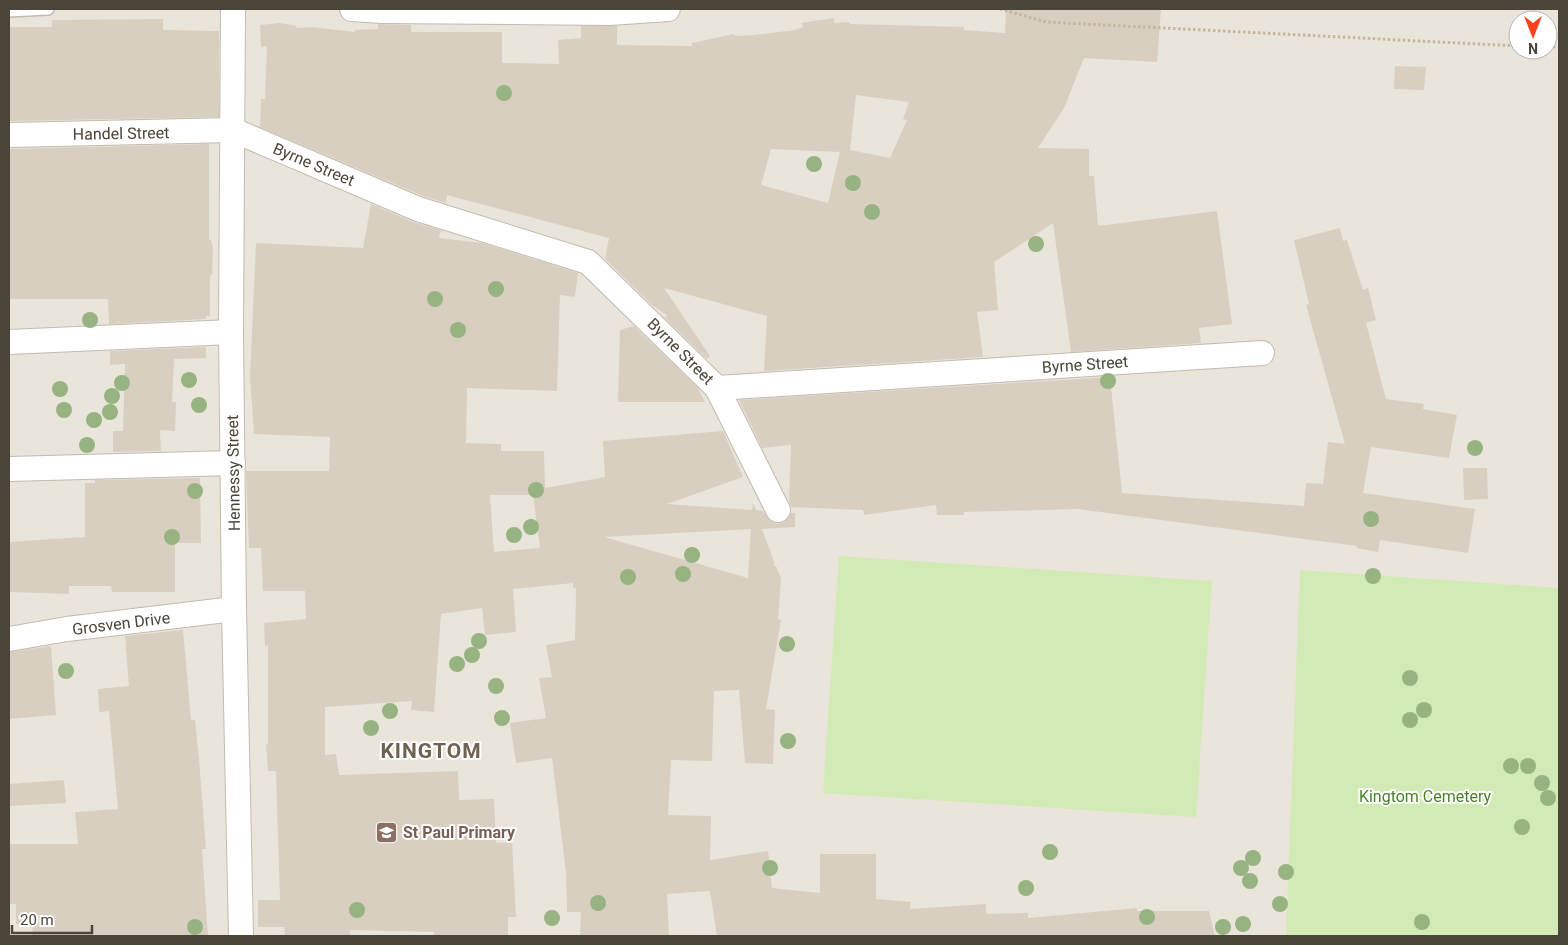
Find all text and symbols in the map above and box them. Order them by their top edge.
north arrow [1508,10,1558,60]
text: N [1528,40,1538,56]
street label: Handel Street [73,123,169,144]
street label: Byrne Street [270,139,357,190]
street label: Byrne Street [643,314,718,389]
street label: Byrne Street [1041,352,1129,377]
street label: Hennessy Street [223,415,244,531]
street label: Grosven Drive [71,608,171,639]
district label: KINGTOM [380,739,482,763]
park label: Kingtom Cemetery [1359,787,1492,806]
school or university icon: St Paul Primary [375,820,399,844]
place label: St Paul Primary [403,823,516,842]
scale bar [12,902,92,934]
text: 20 m [20,911,54,929]

